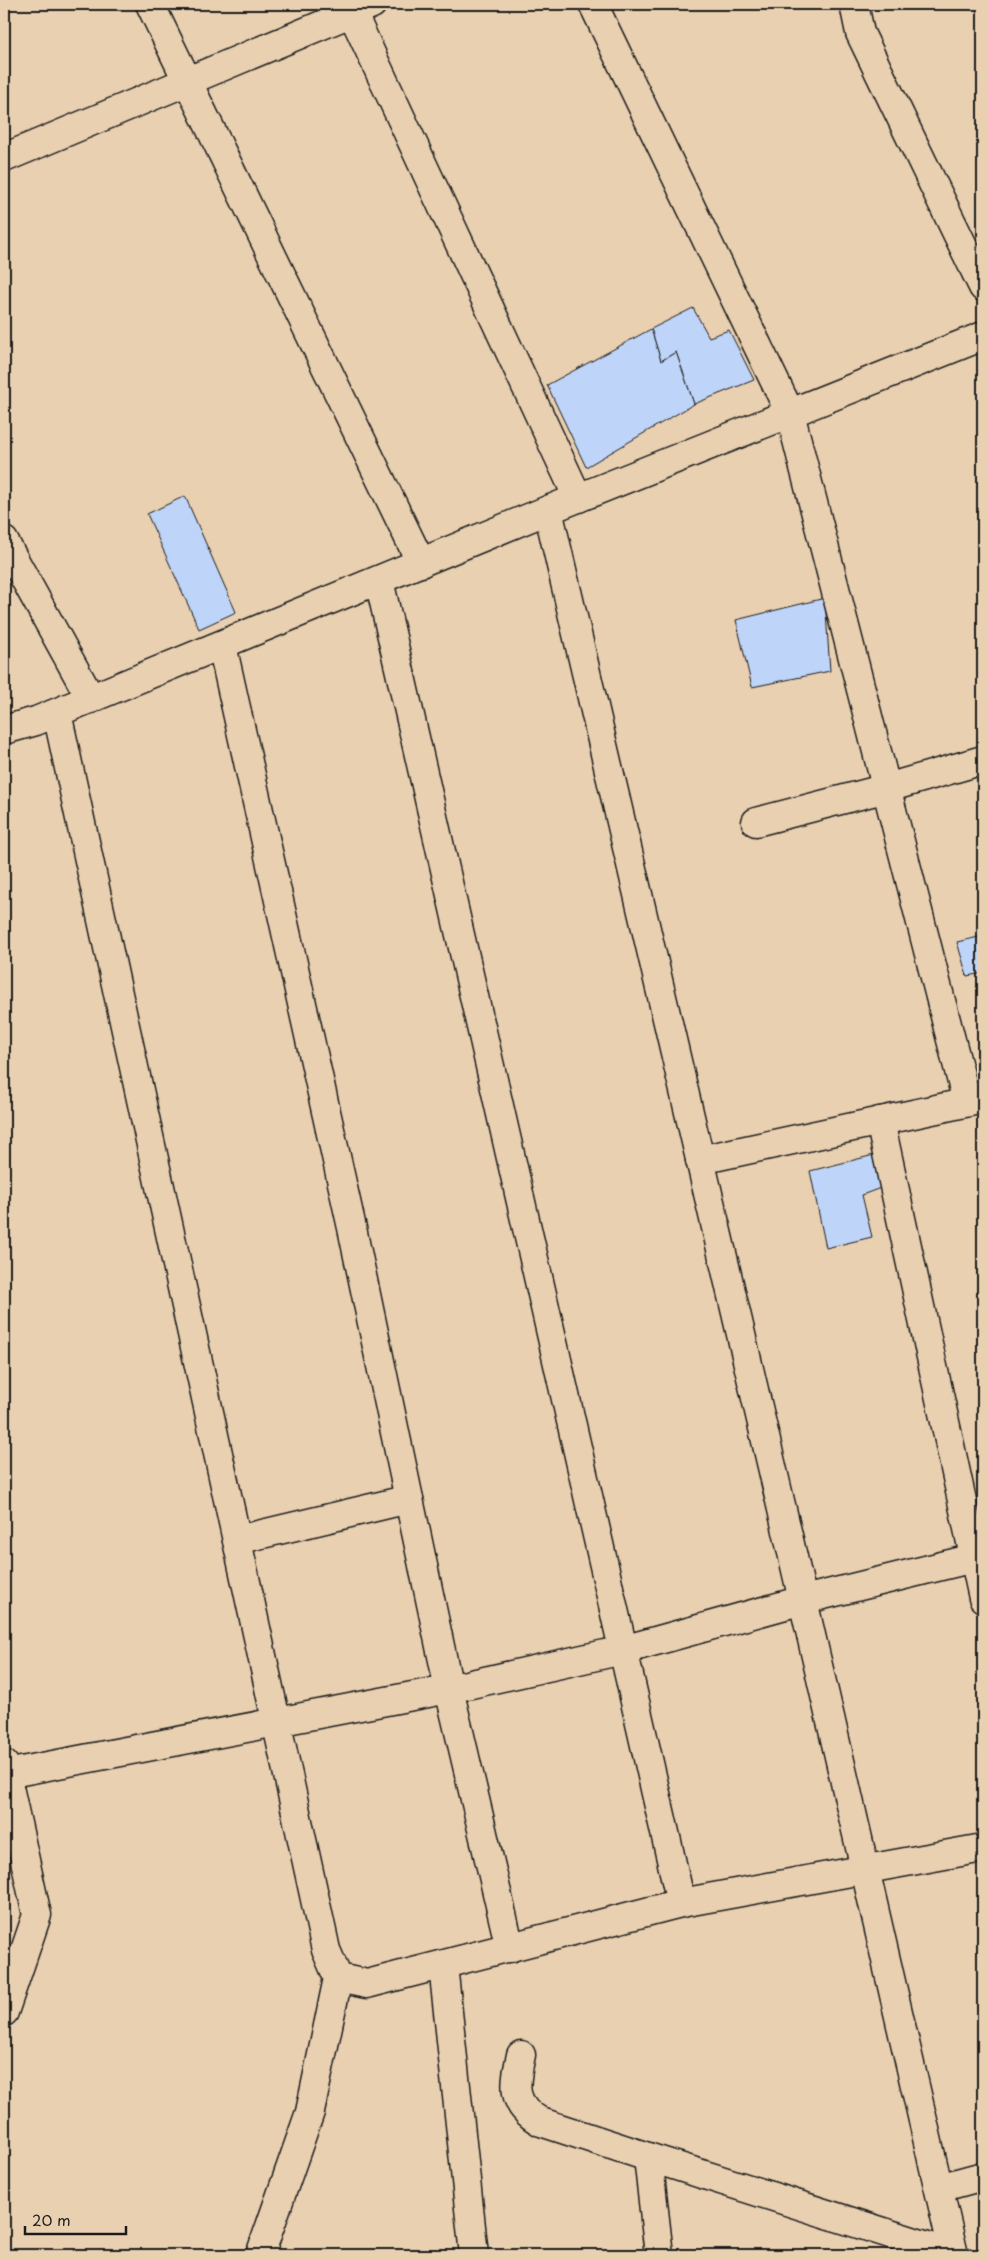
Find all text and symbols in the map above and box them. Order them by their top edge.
scale bar [25,2204,126,2236]
text: 20 m [32,2208,71,2231]

